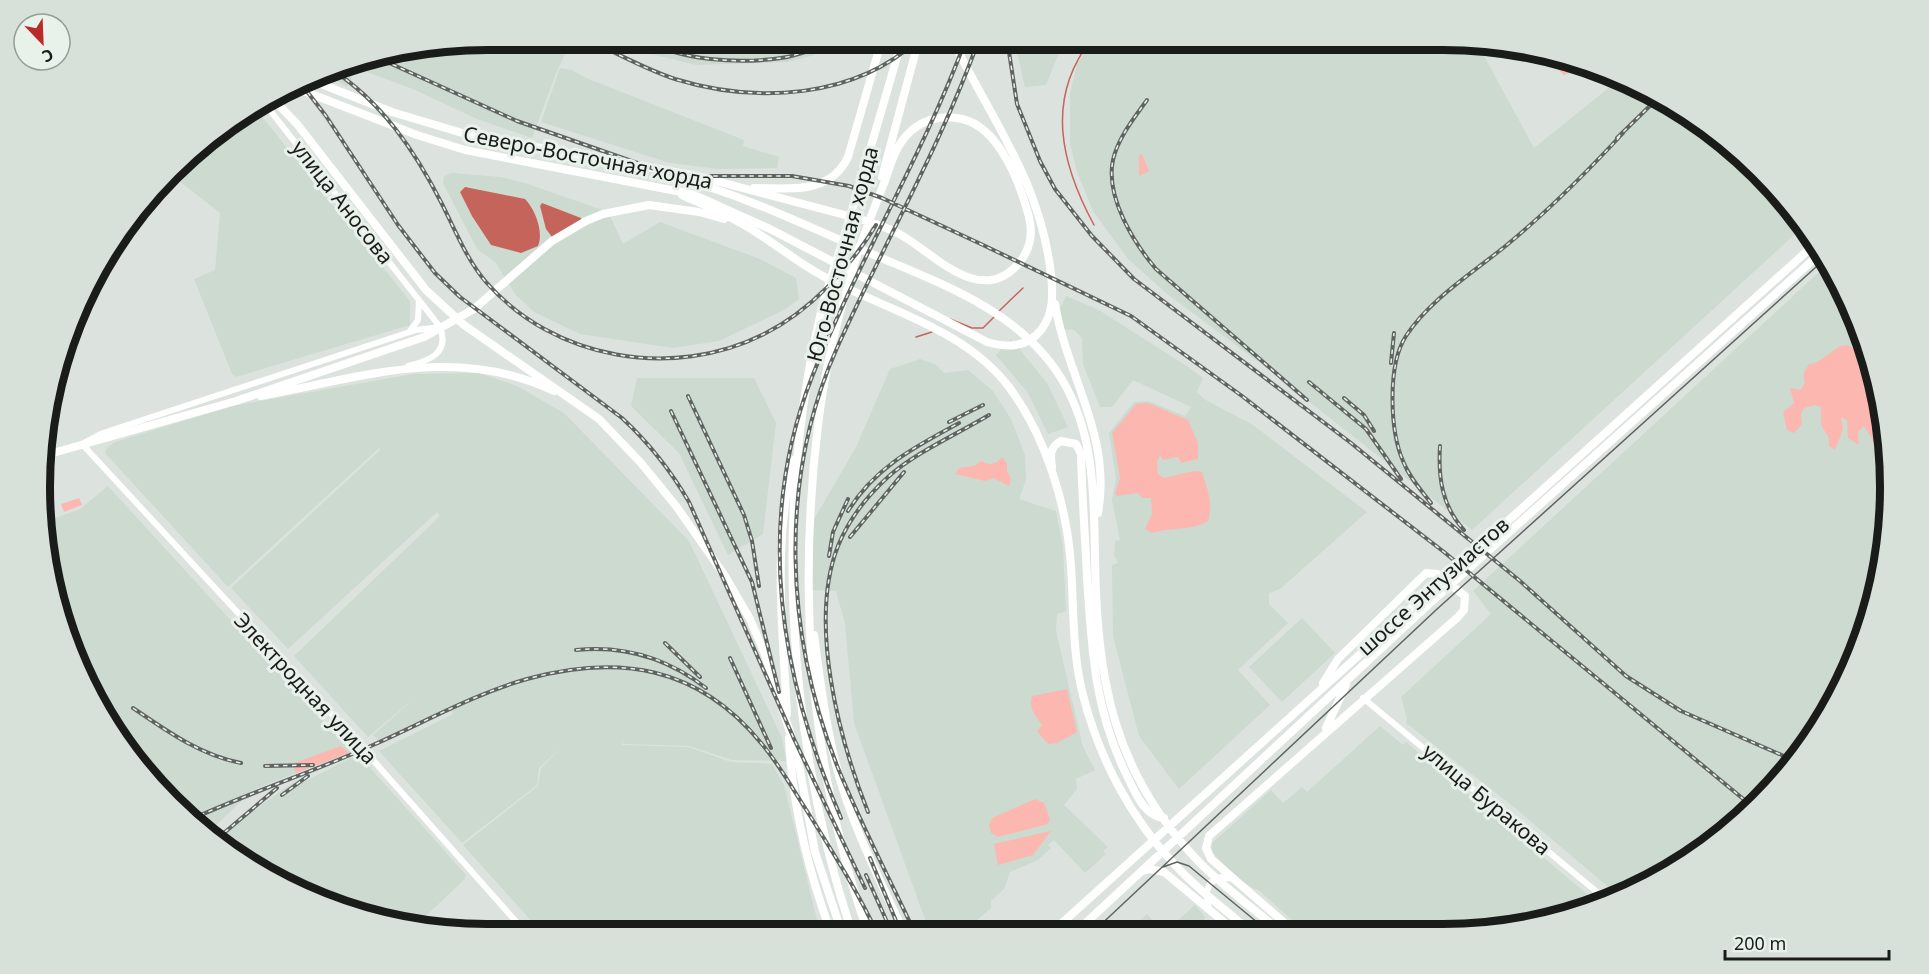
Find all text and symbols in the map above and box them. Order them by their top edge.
north arrow [12,12,72,72]
text: С [39,44,57,68]
street label: Северо-Восточная хорда [461,119,715,195]
street label: улица Аносова [286,134,400,270]
street label: Юго-Восточная хорда [800,143,884,365]
street label: шоссе Энтузиастов [1351,510,1515,662]
street label: Электродная улица [228,606,384,770]
street label: улица Буракова [1417,737,1557,861]
scale bar [1725,923,1888,961]
text: 200 m [1734,931,1786,955]

